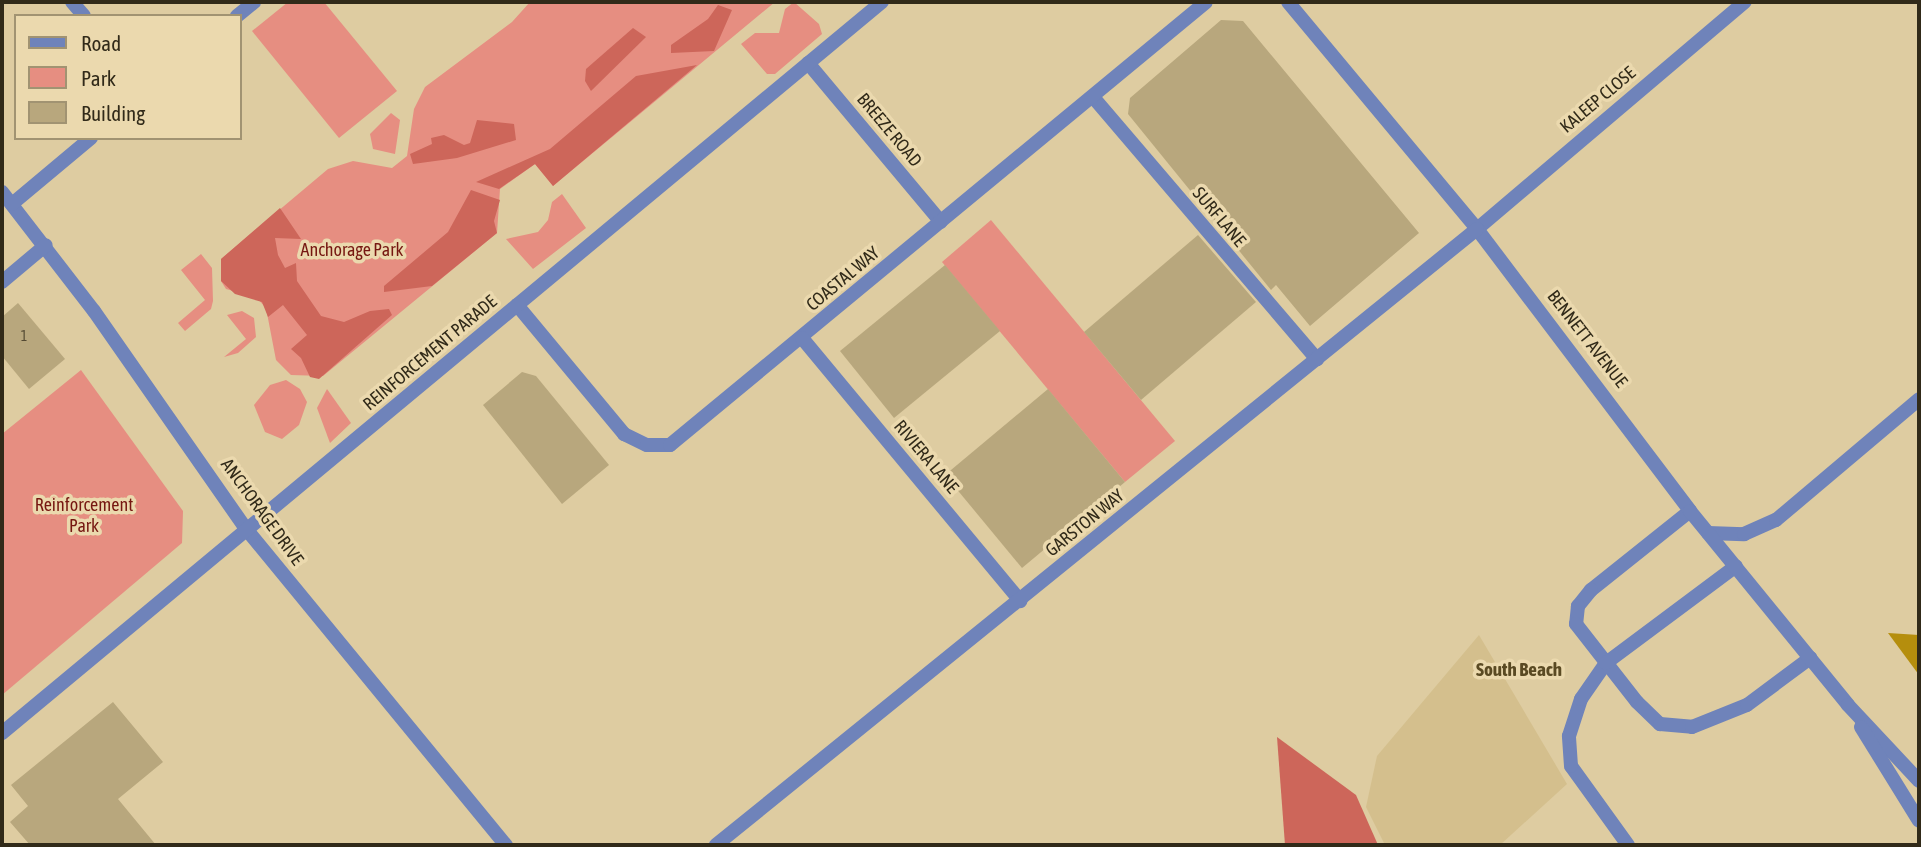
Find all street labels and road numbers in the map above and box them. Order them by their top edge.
street label: KALEEP CLOSE [1556,62,1640,138]
street label: BREEZE ROAD [852,89,926,171]
street label: SURF LANE [1188,183,1250,251]
street label: COASTAL WAY [802,242,884,316]
street label: BENNETT AVENUE [1542,286,1632,392]
street label: REINFORCEMENT PARADE [359,291,501,415]
street label: RIVIERA LANE [889,416,963,498]
street label: ANCHORAGE DRIVE [216,455,308,569]
street label: GARSTON WAY [1041,485,1129,561]

